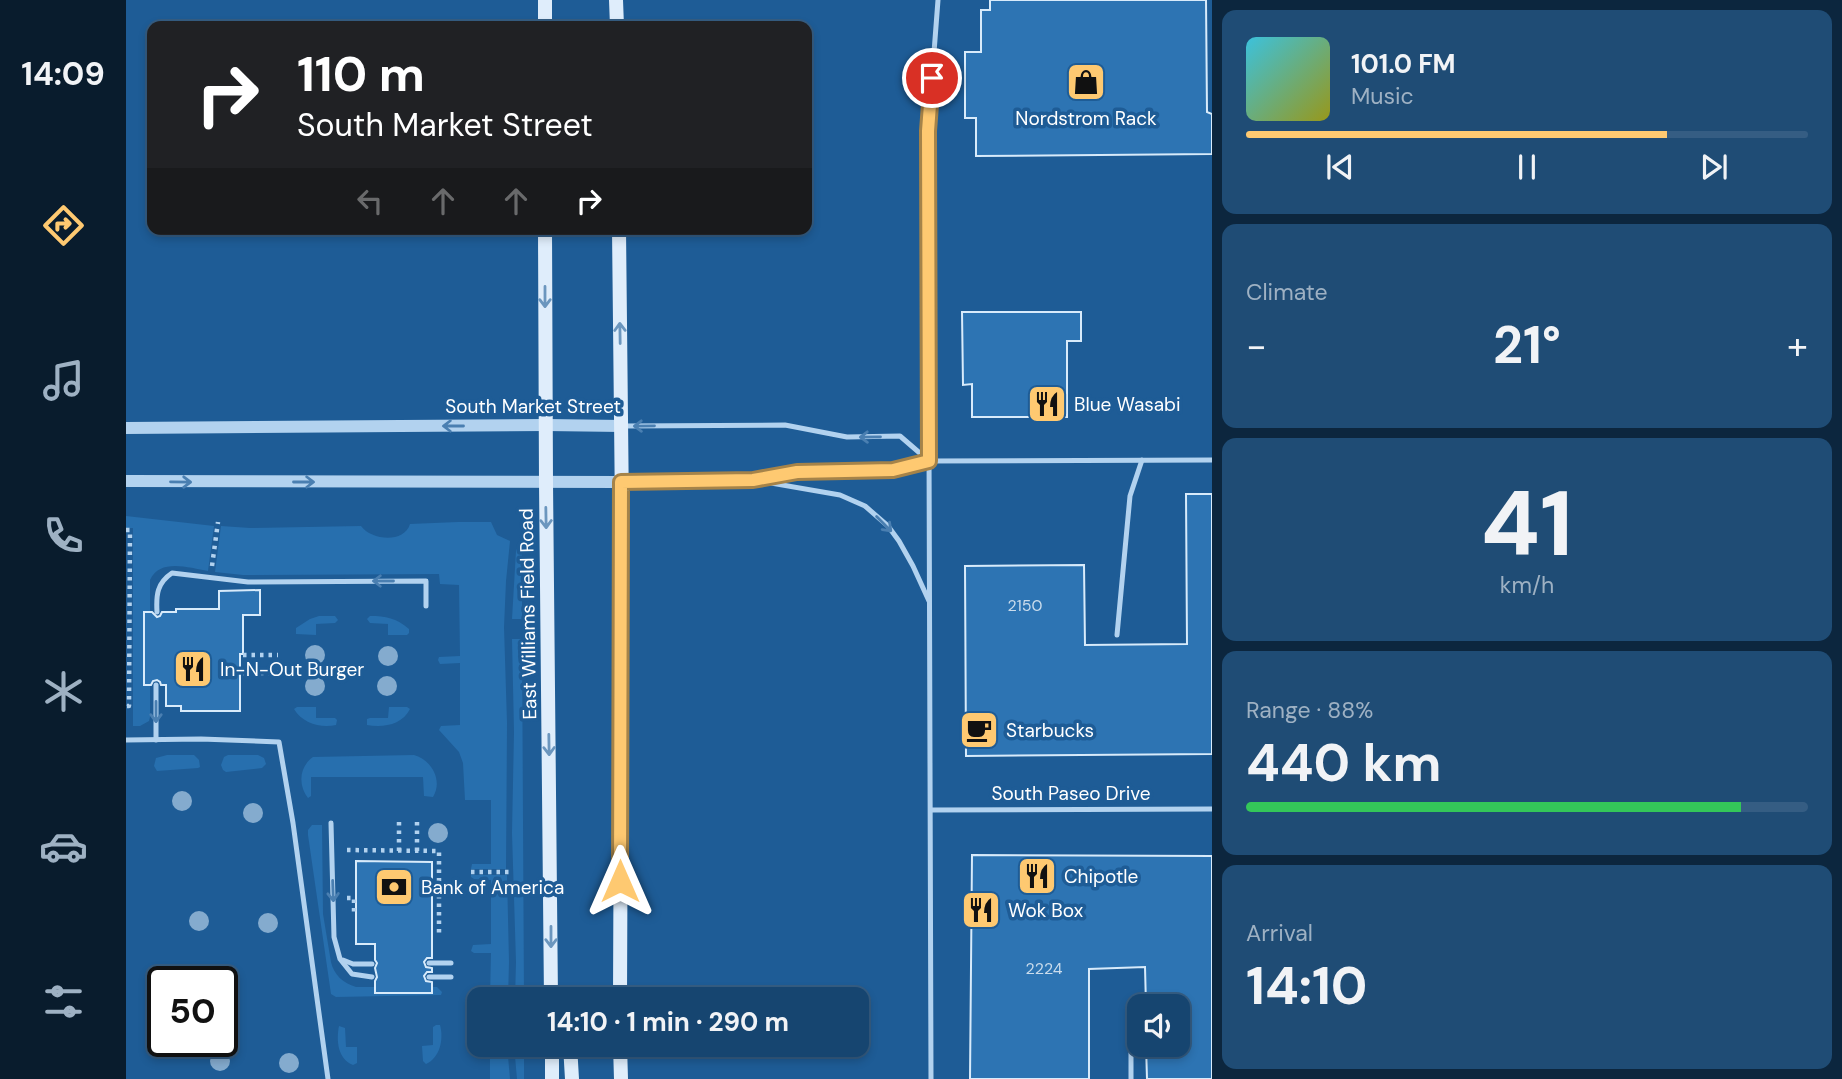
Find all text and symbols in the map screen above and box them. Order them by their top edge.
text: 110 m [297,42,425,106]
text: 101.0 FM [1351,47,1456,81]
pin [902,48,962,108]
icon: right [182,49,273,140]
text: 14:09 [21,53,105,95]
icon: arrive [913,59,951,97]
shop icon: Nordstrom Rack [1065,61,1107,103]
text: Music [1351,81,1414,111]
text: South Market Street [297,104,593,146]
place label: Nordstrom Rack [1015,106,1157,131]
icon: previous [1321,148,1359,186]
icon: pause [1508,148,1546,186]
icon: next [1695,148,1733,186]
icon: left [351,182,389,220]
icon: ahead [424,182,462,220]
icon: ahead [497,182,535,220]
icon: right [570,182,608,220]
icon: directions [39,201,88,250]
text: Climate [1246,277,1328,307]
one-way arrow [538,286,552,309]
text: 21° [1493,311,1561,379]
text: − [1246,321,1267,371]
text: + [1787,321,1808,371]
one-way arrow [614,322,627,345]
icon: music [39,356,88,405]
restaurant icon: Blue Wasabi [1026,383,1068,425]
place label: Blue Wasabi [1074,392,1181,417]
street label: South Market Street [445,394,621,419]
one-way arrow [442,419,465,432]
one-way arrow [632,419,655,433]
one-way arrow [859,430,882,444]
text: 41 [1481,465,1573,583]
one-way arrow [292,475,315,489]
one-way arrow [169,476,192,489]
one-way arrow [539,506,553,529]
street label: East Williams Field Road [514,508,542,720]
icon: phone [39,511,88,560]
one-way arrow [875,515,892,532]
text: km/h [1500,570,1554,600]
one-way arrow [372,574,395,588]
house number: 2150 [1008,595,1043,616]
restaurant icon: In-N-Out Burger [172,648,214,690]
place label: In-N-Out Burger [220,657,364,682]
icon: climate [39,667,88,716]
text: Range · 88% [1246,695,1373,725]
one-way arrow [149,701,163,724]
cafe icon: Starbucks [958,709,1000,751]
place label: Starbucks [1006,718,1094,743]
text: 440 km [1246,729,1441,797]
one-way arrow [542,733,556,756]
street label: South Paseo Drive [991,781,1151,806]
icon: car [39,822,88,871]
position arrow [583,844,657,918]
restaurant icon: Chipotle [1016,855,1058,897]
place label: Chipotle [1064,864,1138,889]
bank icon: Bank of America [373,866,415,908]
place label: Bank of America [421,875,564,900]
one-way arrow [326,879,339,902]
restaurant icon: Wok Box [960,889,1002,931]
place label: Wok Box [1008,898,1084,923]
text: Arrival [1246,918,1313,948]
one-way arrow [544,925,558,948]
text: 14:10 [1246,952,1367,1020]
house number: 2224 [1025,958,1063,979]
speed limit sign: 50 [147,966,238,1057]
icon: filters [39,977,88,1026]
map controls [1127,994,1190,1057]
button: sound [1127,994,1190,1057]
text: 14:10 · 1 min · 290 m [547,1005,789,1039]

